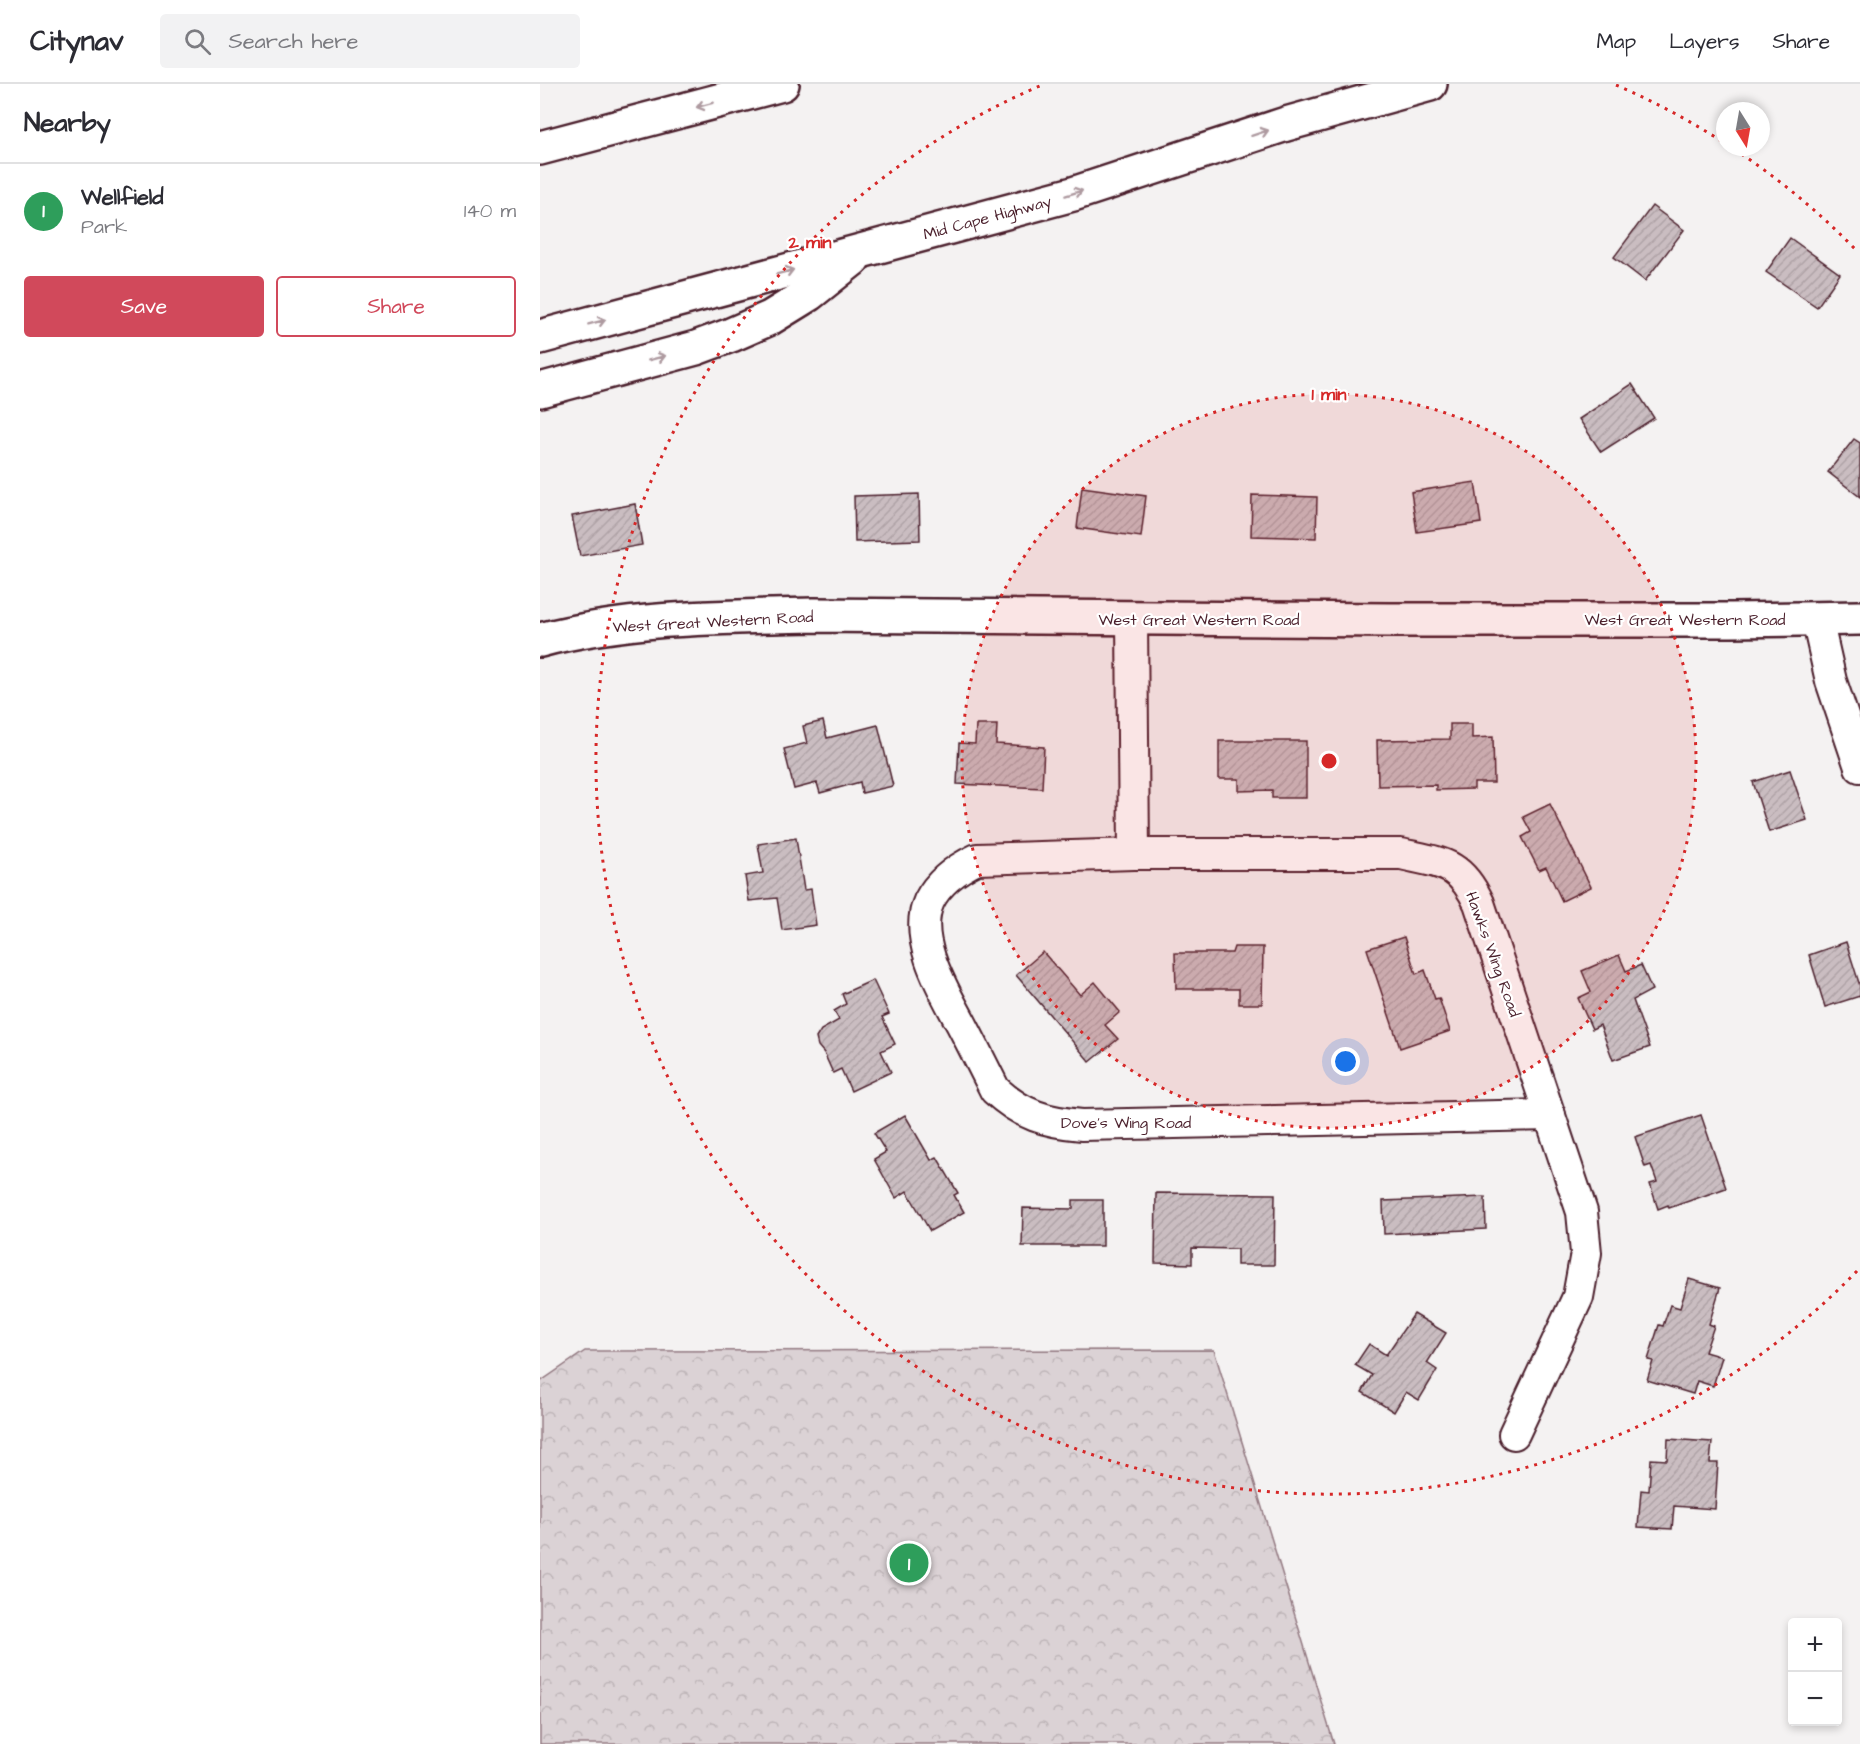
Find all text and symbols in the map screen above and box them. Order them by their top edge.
search box [160,14,580,68]
text: Citynav [30,22,124,61]
icon: search [181,25,214,58]
text: Search here [229,26,358,57]
text: Map [1596,27,1636,56]
text: Layers [1669,27,1739,56]
text: Share [1772,27,1830,56]
one-way arrow [696,99,715,111]
north arrow [1716,102,1770,156]
text: Nearby [24,105,111,141]
one-way arrow [1250,126,1269,137]
text: Wellfield [81,182,164,213]
one-way arrow [1065,187,1084,198]
street label: Mid Cape Highway [921,190,1054,247]
text: 1 [42,197,45,225]
text: 140 m [464,197,516,225]
text: Park [81,213,127,241]
text: 2 min [787,230,832,255]
one-way arrow [775,265,794,277]
button: Save [24,276,264,337]
button: Share [276,276,516,337]
one-way arrow [587,315,606,327]
one-way arrow [647,352,666,364]
text: 1 min [1311,382,1347,407]
street label: West Great Western Road [612,606,814,638]
street label: West Great Western Road [1098,609,1300,631]
street label: West Great Western Road [1584,609,1786,631]
centre of rings [1319,751,1339,771]
street label: Hawks Wing Road [1459,889,1526,1020]
your location [1331,1047,1360,1076]
street label: Dove's Wing Road [1061,1112,1191,1135]
pin: 1 [890,1540,928,1586]
map controls [1788,1618,1842,1726]
button: + [1788,1618,1842,1672]
button: − [1788,1672,1842,1726]

